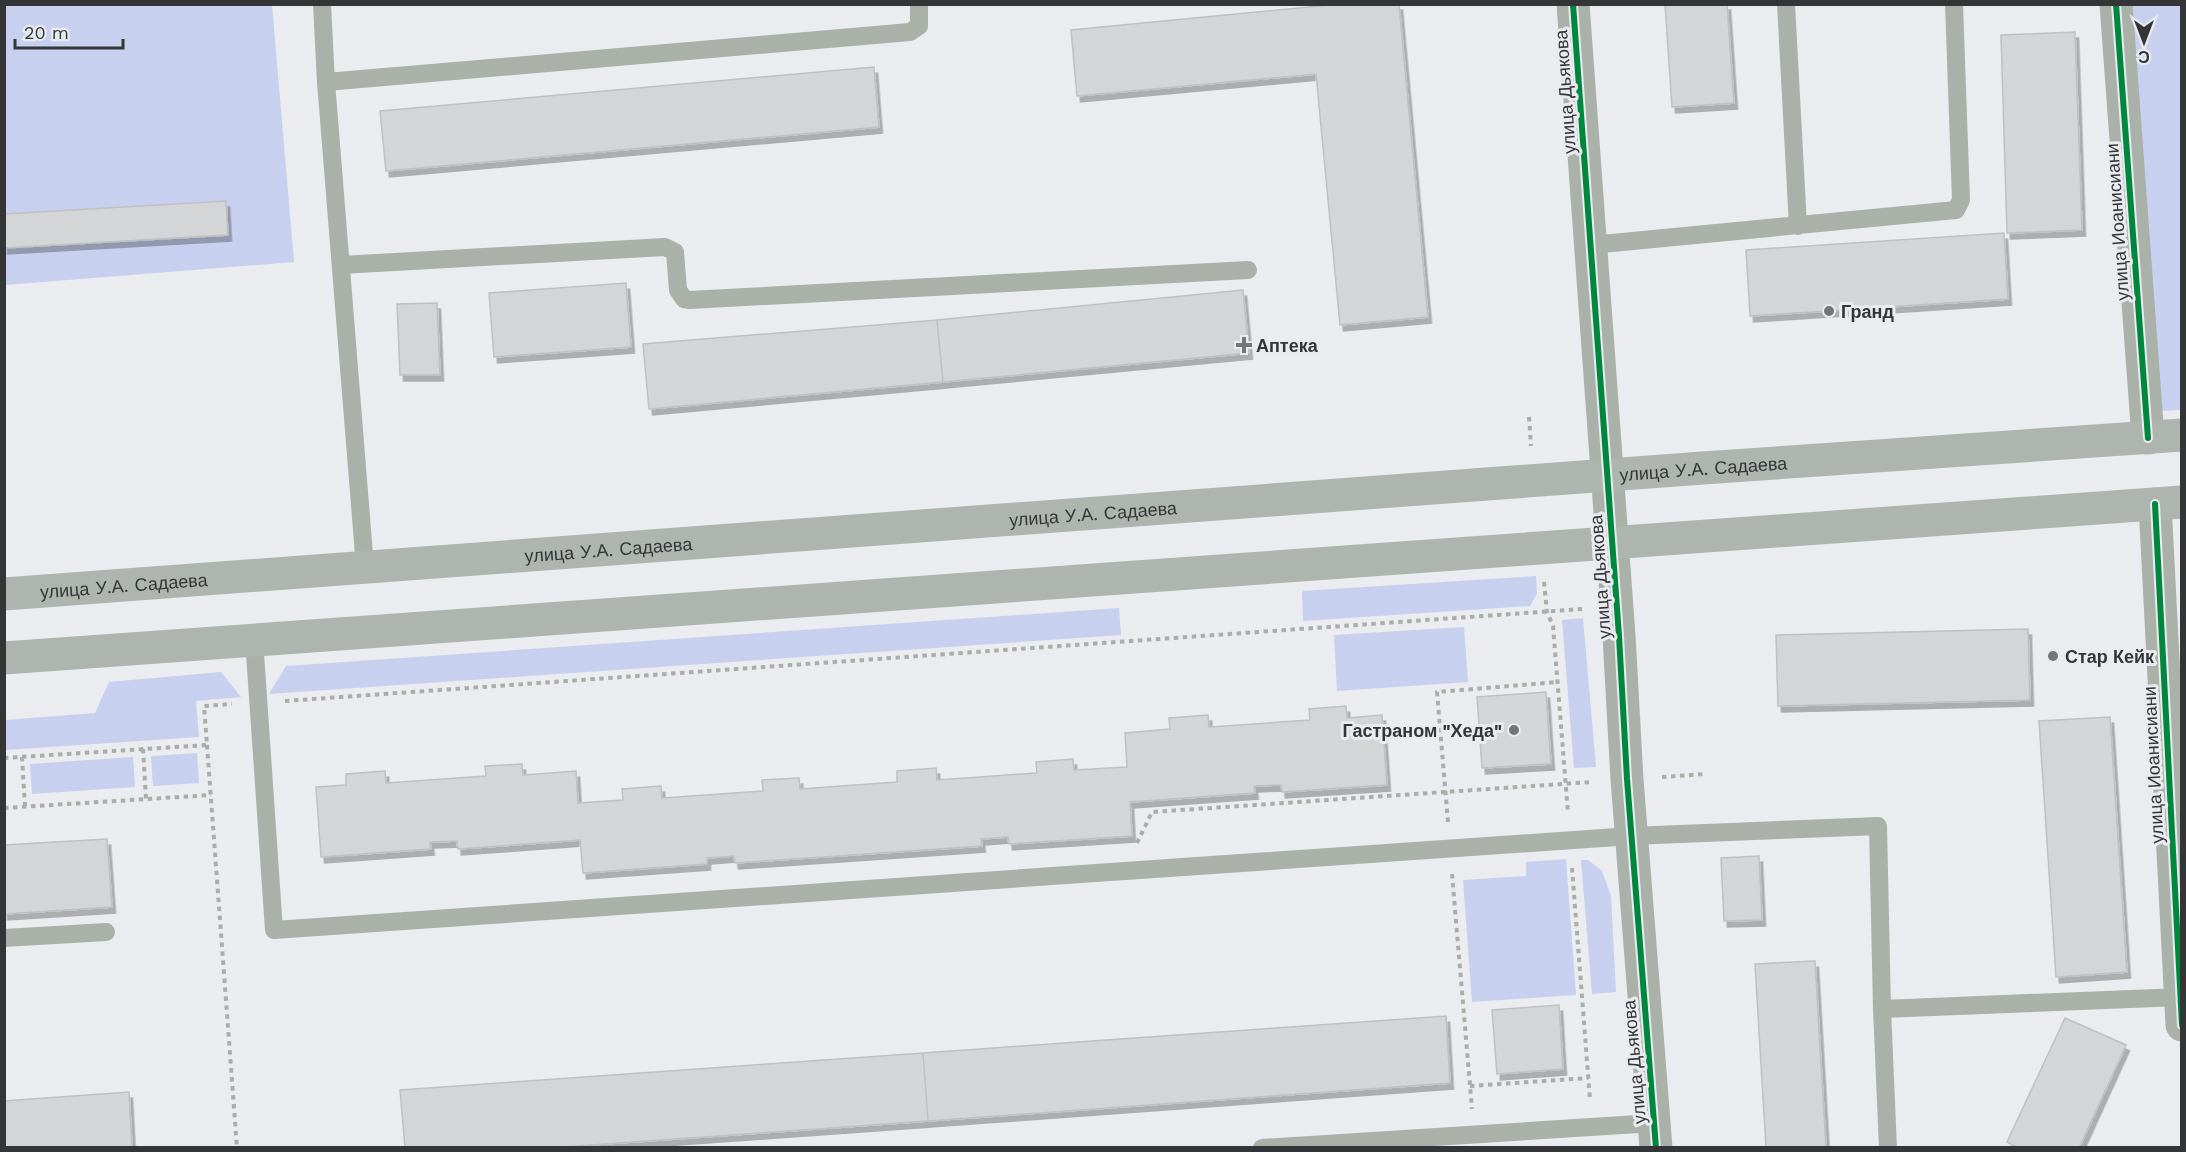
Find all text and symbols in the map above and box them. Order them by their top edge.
scale bar [15,12,123,50]
north arrow [2114,12,2174,72]
text: 20 m [24,22,69,43]
street label: улица Дьякова [1550,28,1580,155]
text: С [2138,47,2150,66]
street label: улица Иоанисиани [2101,143,2133,301]
place label: Гранд [1841,301,1894,322]
marker: Гранд [1822,304,1836,318]
place label: Аптека [1256,335,1319,356]
marker: Аптека [1237,338,1251,352]
street label: улица У.А. Садаева [1619,452,1789,485]
street label: улица У.А. Садаева [1008,496,1179,530]
street label: улица Дьякова [1585,513,1615,640]
street label: улица У.А. Садаева [524,532,694,566]
street label: улица У.А. Садаева [39,568,209,602]
place label: Стар Кейк [2065,646,2155,667]
marker: Стар Кейк [2046,649,2060,663]
street label: улица Иоанисиани [2138,686,2168,844]
place label: Гастраном "Хеда" [1343,720,1502,741]
marker: Гастраном "Хеда" [1507,723,1521,737]
street label: улица Дьякова [1618,998,1650,1125]

